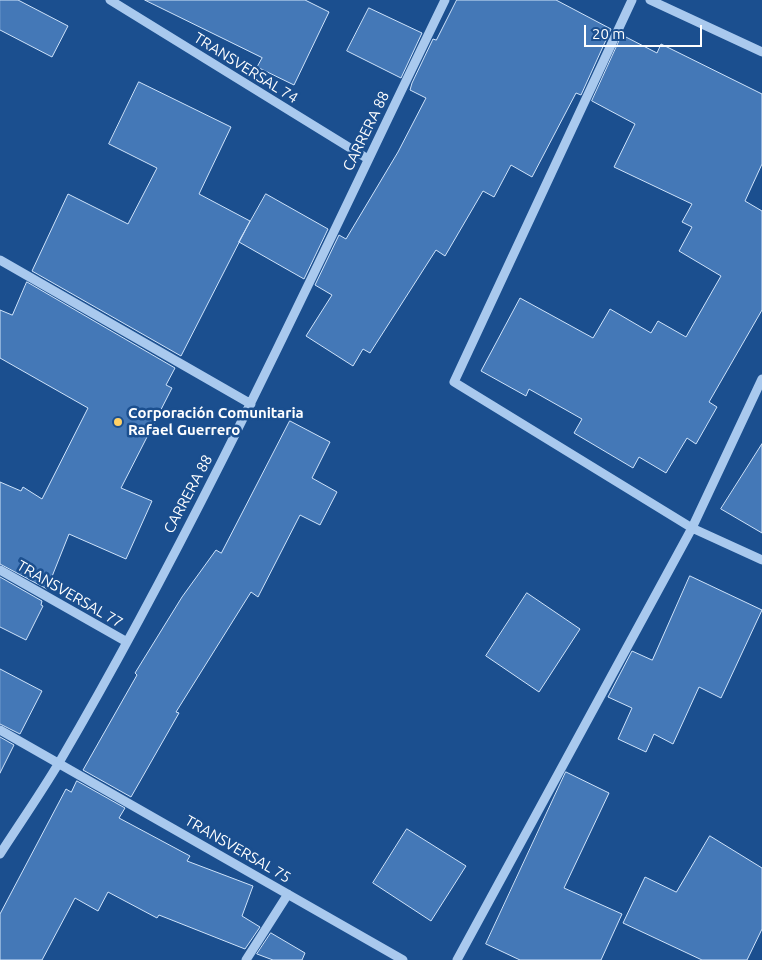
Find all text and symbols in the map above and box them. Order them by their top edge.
scale bar [587,15,704,47]
text: 20 m [592,25,625,42]
street label: TRANSVERSAL 74 [191,29,301,107]
street label: CARRERA 88 [339,88,393,174]
place label: Corporación Comunitaria Rafael Guerrero [128,404,304,439]
marker: Corporación Comunitaria Rafael Guerrero [112,416,124,428]
street label: CARRERA 88 [160,452,216,536]
street label: TRANSVERSAL 77 [14,556,126,632]
street label: TRANSVERSAL 75 [182,811,294,887]

